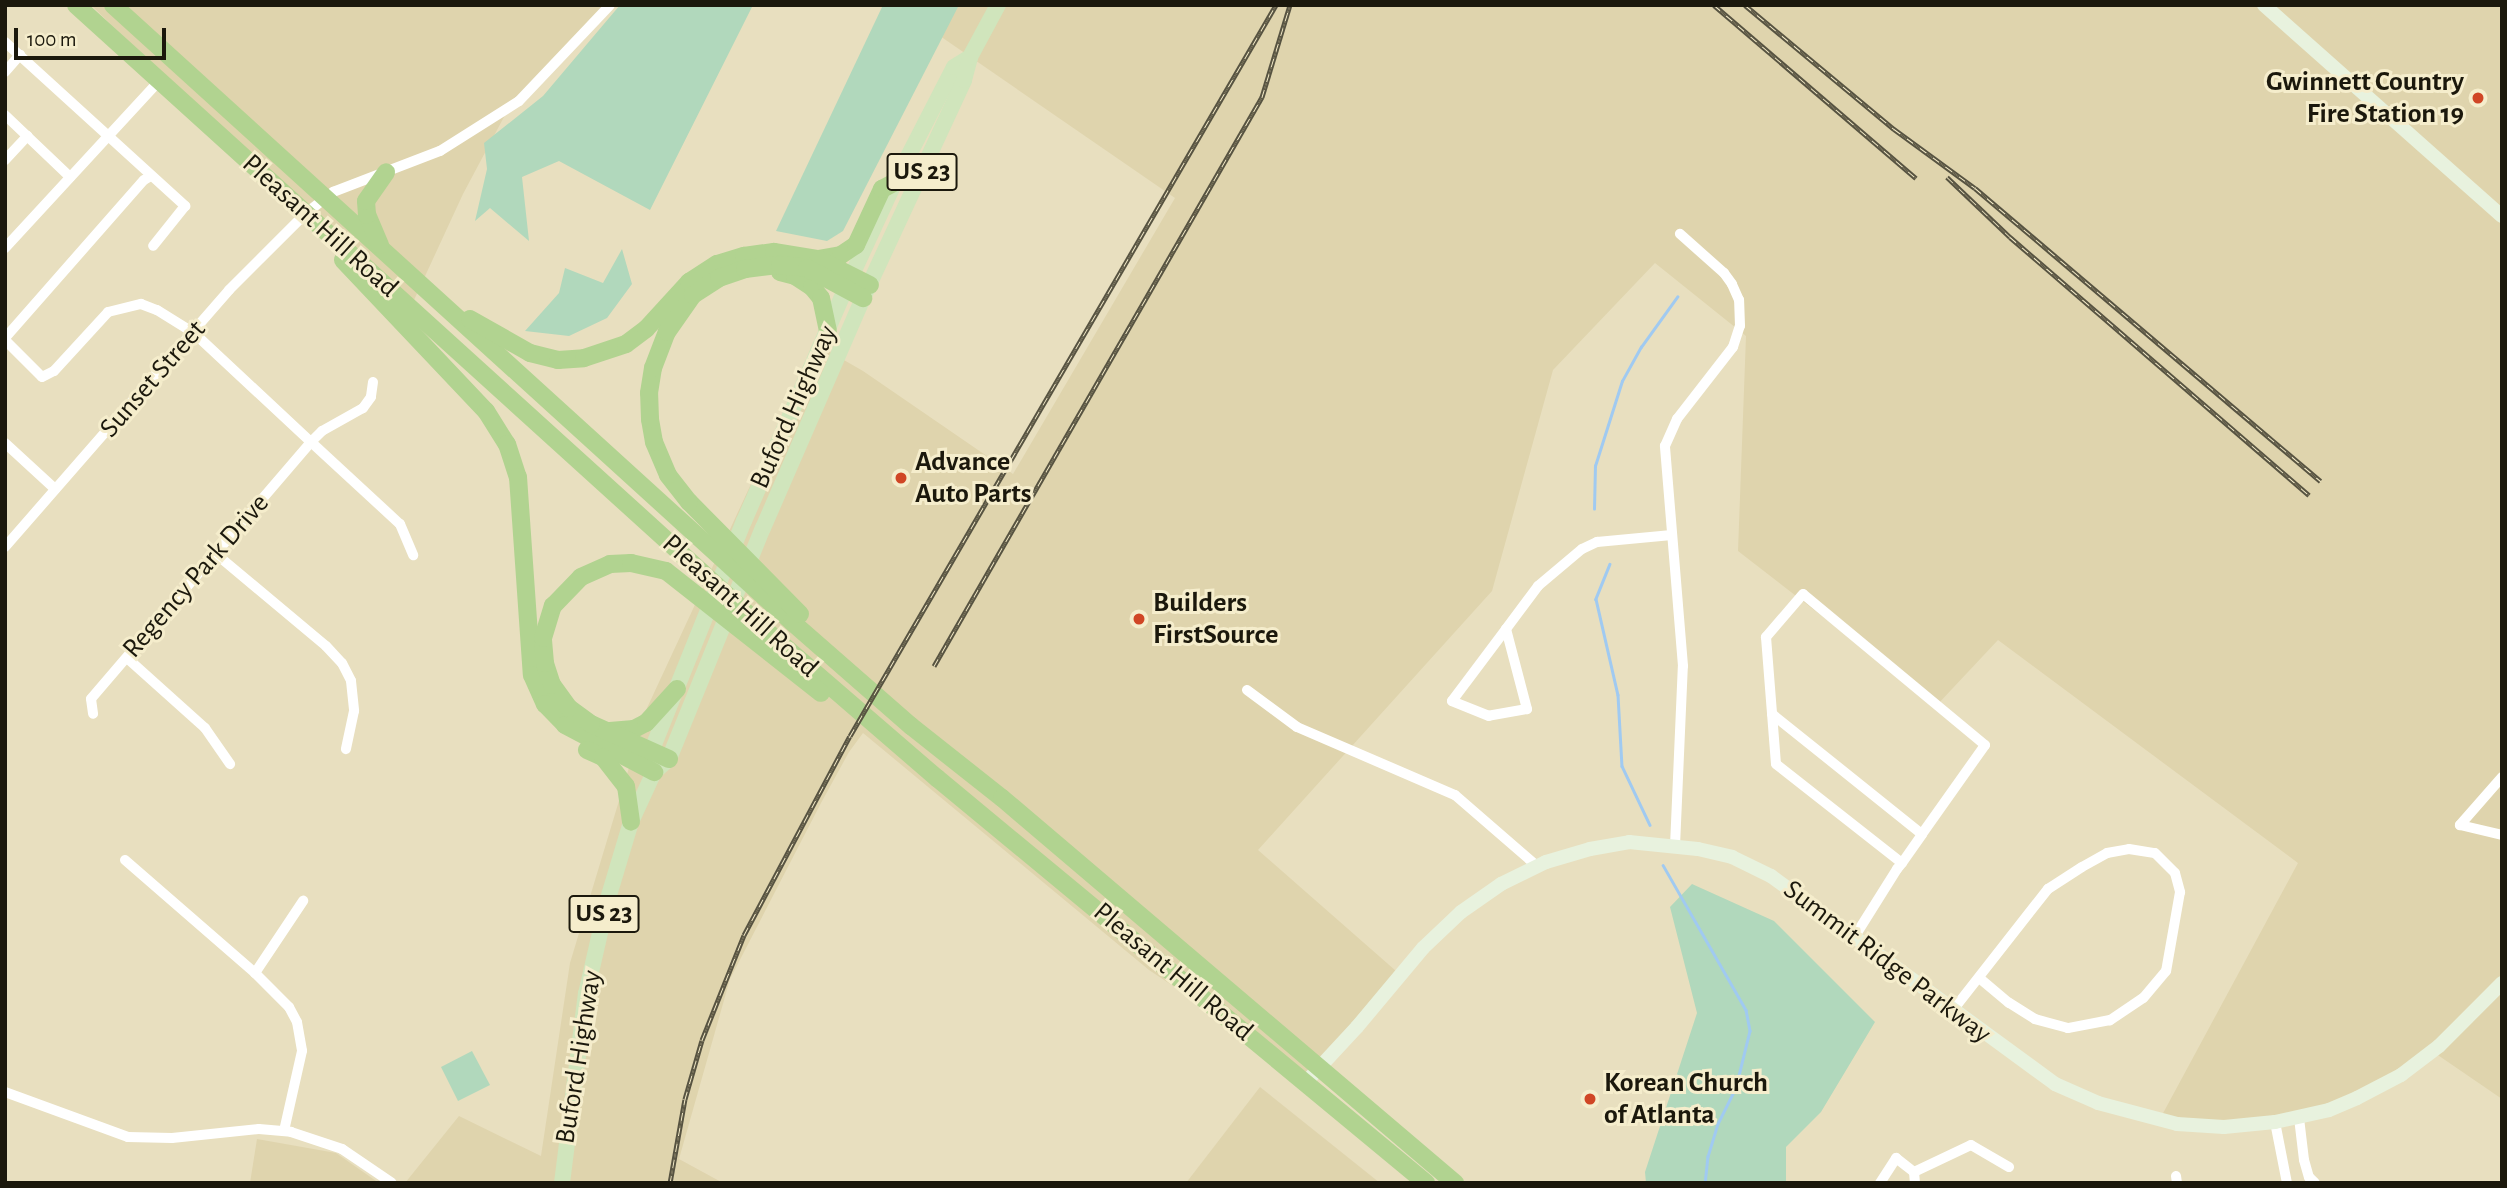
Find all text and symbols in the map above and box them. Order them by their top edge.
scale bar [18,14,170,58]
text: 100 m [27,29,77,50]
place label: Gwinnett Country Fire Station 19 [2266,65,2464,131]
marker: Gwinnett Country Fire Station 19 [2470,90,2486,106]
street label: Pleasant Hill Road [235,147,405,305]
road number: US 23 [885,150,959,195]
street label: Sunset Street [93,313,213,445]
street label: Buford Highway [743,320,845,494]
place label: Advance Auto Parts [915,445,1031,511]
marker: Advance Auto Parts [893,470,909,486]
street label: Regency Park Drive [116,487,276,665]
street label: Pleasant Hill Road [655,527,825,685]
place label: Builders FirstSource [1153,586,1279,652]
marker: Builders FirstSource [1131,611,1147,627]
street label: Summit Ridge Parkway [1777,873,1997,1051]
road number: US 23 [567,892,641,937]
street label: Pleasant Hill Road [1086,895,1260,1049]
street label: Buford Highway [549,968,609,1146]
place label: Korean Church of Atlanta [1604,1066,1768,1132]
marker: Korean Church of Atlanta [1582,1091,1598,1107]

